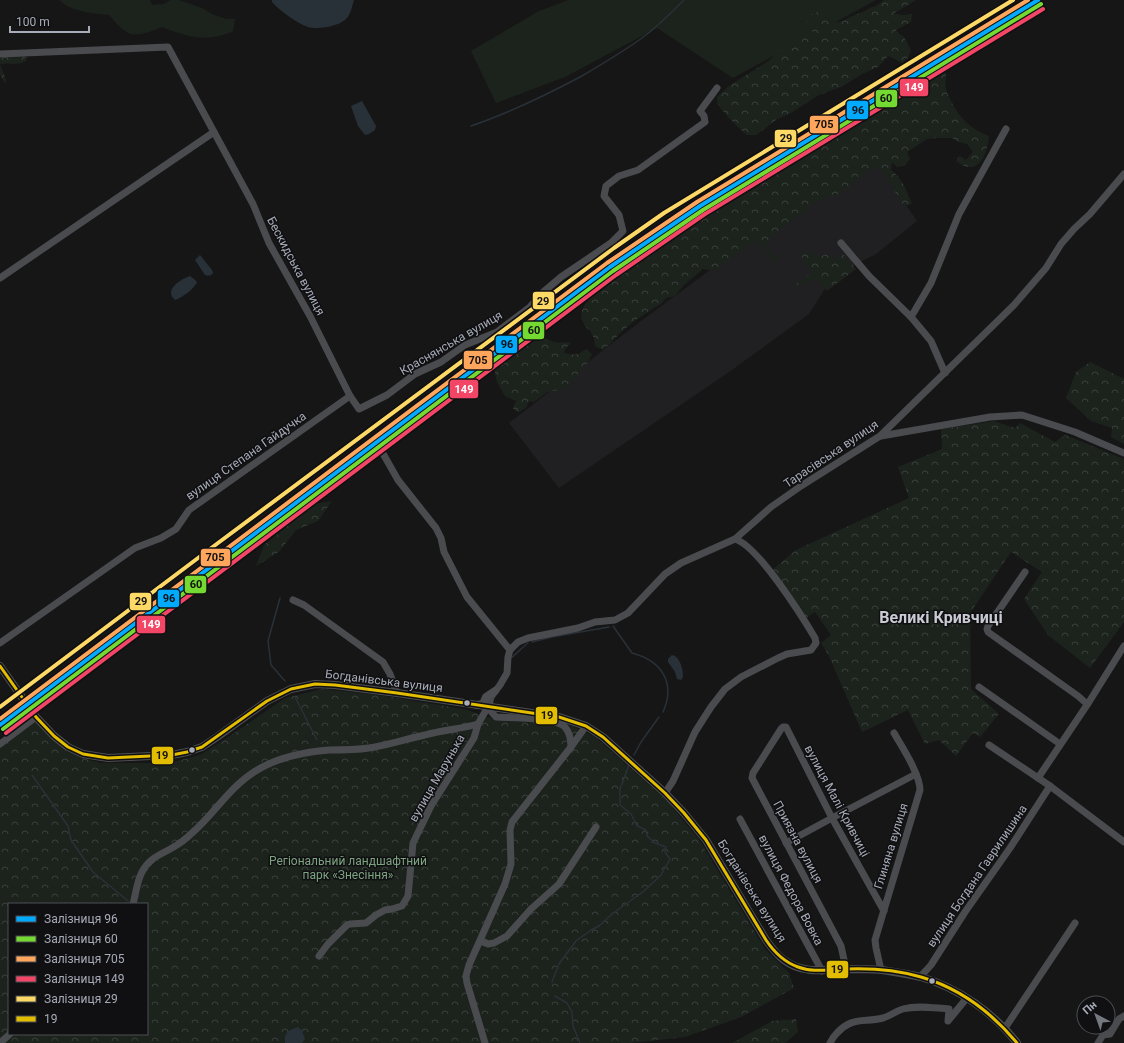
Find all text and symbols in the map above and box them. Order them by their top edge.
scale bar [10,8,89,34]
text: 100 m [16,15,50,29]
line badge: 149 [899,78,929,97]
text: 149 [905,81,923,94]
line badge: 60 [875,89,898,108]
text: 60 [880,92,892,105]
line badge: 96 [846,100,869,120]
text: 96 [852,104,864,117]
line badge: 705 [809,115,839,134]
text: 705 [815,118,833,131]
line badge: 29 [774,129,797,148]
text: 29 [780,132,792,145]
street label: Бескидська вулиця [264,214,328,318]
line badge: 29 [532,291,555,310]
text: 29 [537,295,549,308]
street label: Краснянська вулиця [397,308,505,378]
line badge: 60 [522,321,545,340]
text: 60 [528,324,540,337]
line badge: 96 [495,335,518,354]
text: 96 [501,338,513,351]
line badge: 705 [463,350,493,370]
text: 705 [469,354,487,367]
line badge: 149 [449,379,479,399]
text: 149 [455,383,473,396]
street label: вулиця Степана Гайдучка [183,409,309,503]
street label: Тарасівська вулиця [781,417,881,491]
line badge: 705 [200,548,231,567]
text: 705 [206,551,224,564]
line badge: 60 [184,575,207,594]
text: 60 [190,578,202,591]
line badge: 96 [157,589,180,608]
line badge: 29 [129,592,152,611]
text: 96 [163,592,175,605]
text: 29 [135,595,147,608]
district label: Великі Кривчиці [879,608,1003,627]
line badge: 149 [136,615,166,634]
text: 149 [142,618,160,631]
street label: Богданівська вулиця [324,667,444,695]
unlabelled marker [462,698,472,708]
line badge: 19 [535,706,558,725]
text: 19 [541,709,553,722]
street label: вулиця Марунька [406,732,468,824]
street label: вулиця Малі Кривчиці [802,743,872,859]
unlabelled marker [187,745,197,755]
line badge: 19 [151,746,174,765]
text: 19 [156,749,168,762]
street label: Приязна вулиця [770,798,826,886]
street label: Глиняна вулиця [871,801,911,891]
street label: вулиця Богдана Гаврилишина [924,802,1030,950]
street label: вулиця Федора Вовка [756,832,826,948]
street label: Богданівська вулиця [715,837,789,945]
park label: Регіональний ландшафтний парк «Знесіння» [269,854,427,882]
legend [8,903,148,1035]
text: Залізниця 96 [44,912,118,926]
text: Залізниця 60 [44,932,118,946]
text: Залізниця 705 [44,952,125,966]
line badge: 19 [826,960,849,979]
text: 19 [831,963,843,976]
text: Залізниця 149 [44,972,124,986]
unlabelled marker [927,976,937,986]
text: Залізниця 29 [44,992,118,1006]
north arrow [1076,995,1116,1035]
text: Пн [1080,998,1099,1017]
text: 19 [44,1012,58,1026]

